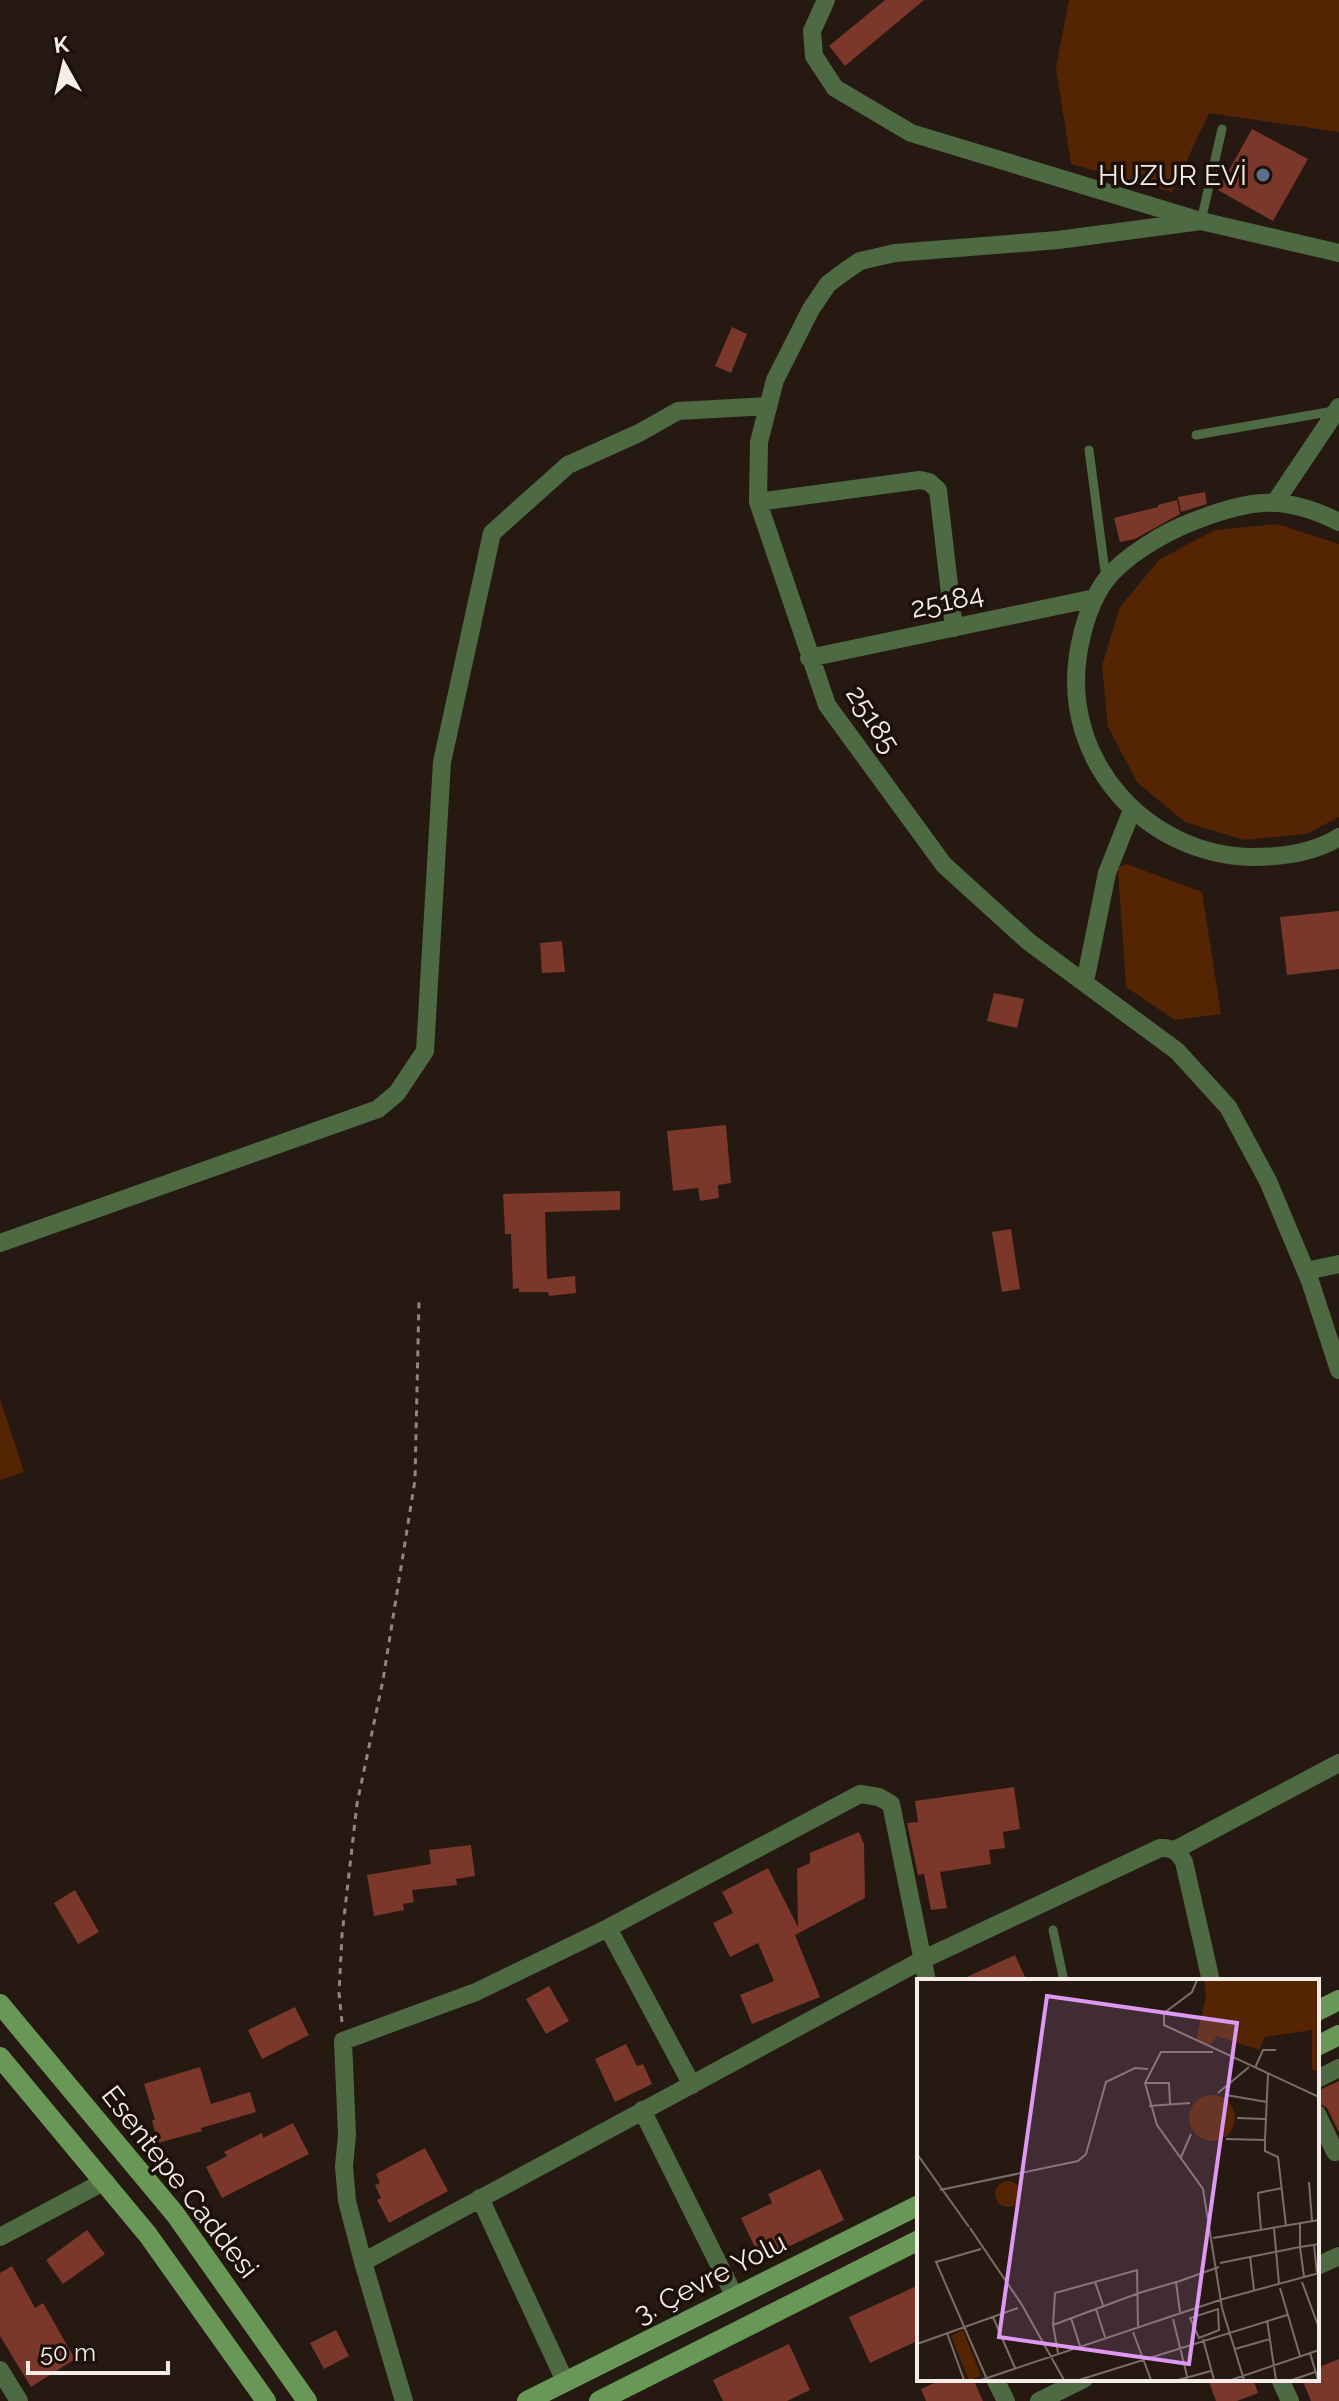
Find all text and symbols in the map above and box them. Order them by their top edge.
north arrow [24,24,104,104]
text: K [52,30,71,58]
place label: HUZUR EVİ [1098,159,1247,192]
marker: HUZUR EVİ [1254,166,1272,184]
street label: 25184 [908,577,986,625]
street label: 25185 [839,679,907,759]
inset map [917,1979,1319,2381]
street label: Esentepe Caddesi [95,2079,265,2285]
street label: 3. Çevre Yolu [629,2226,791,2330]
scale bar [28,2325,168,2375]
text: 50 m [40,2338,96,2367]

